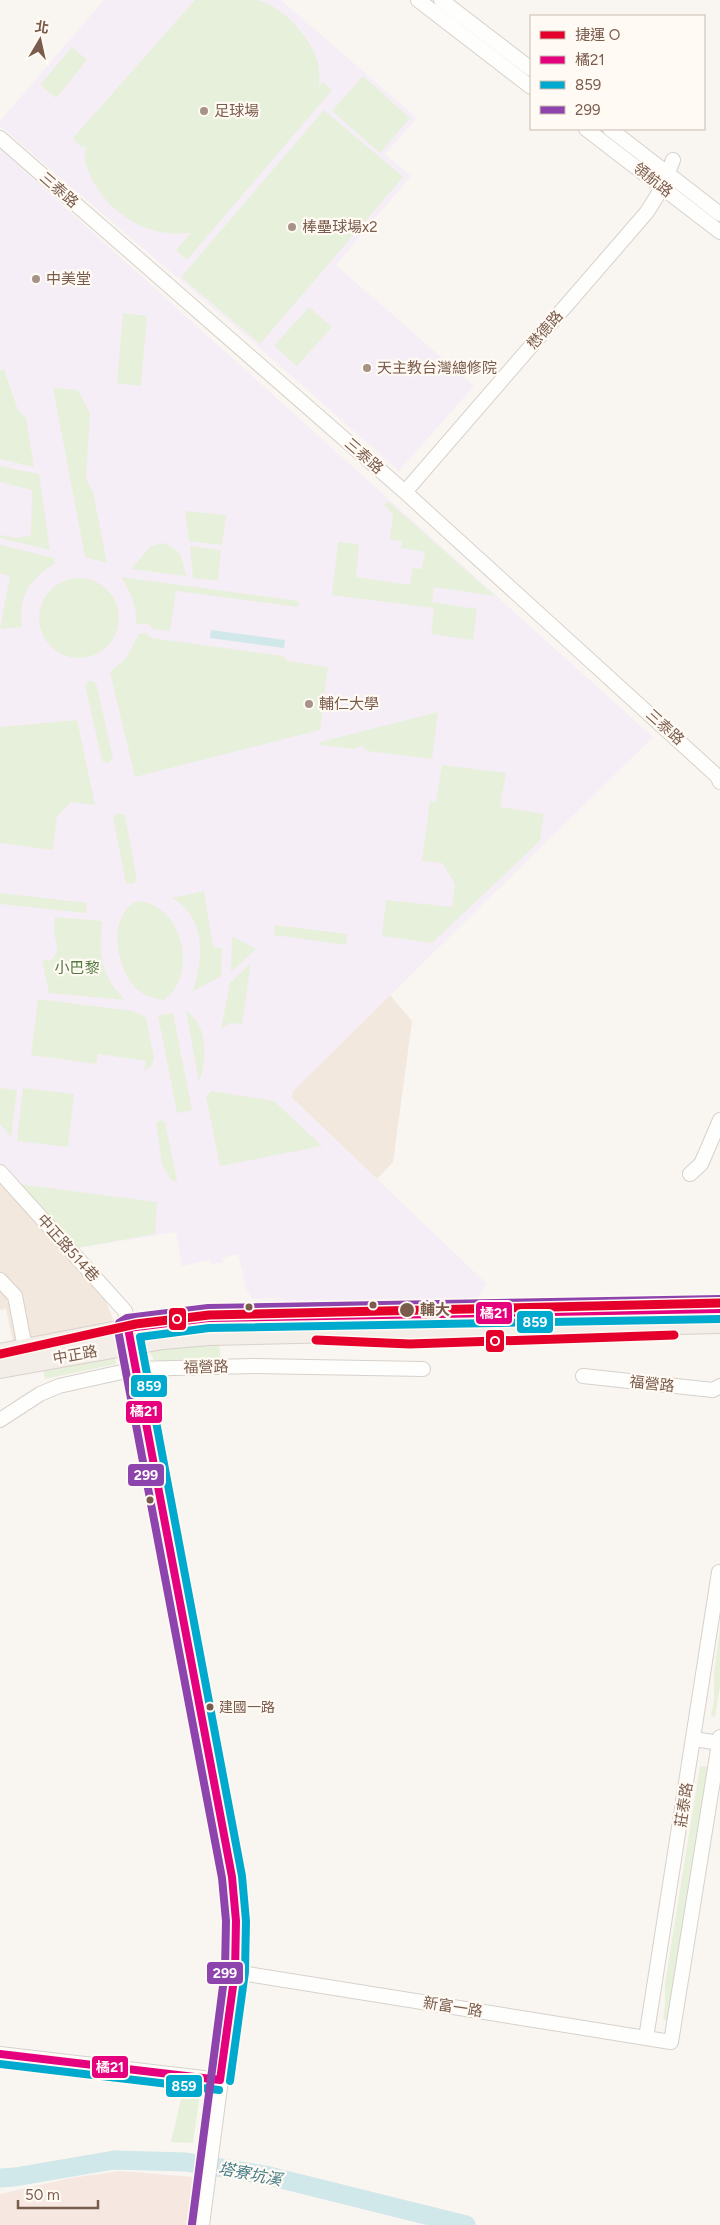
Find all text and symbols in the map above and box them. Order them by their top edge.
north arrow [15,15,65,65]
legend [530,15,705,130]
text: 北 [34,18,50,37]
text: 捷運 O [575,26,620,44]
text: 橘21 [575,51,605,69]
text: 859 [575,76,601,94]
text: 299 [575,101,600,119]
place label: 足球場 [214,102,259,120]
marker: 足球場 [198,105,210,117]
street label: 領航路 [630,159,676,201]
street label: 三泰路 [36,168,82,212]
place label: 棒壘球場x2 [302,218,378,236]
marker: 棒壘球場x2 [286,221,298,233]
place label: 中美堂 [46,270,91,288]
marker: 中美堂 [30,273,42,285]
street label: 懋德路 [523,307,567,353]
place label: 天主教台灣總修院 [377,359,497,377]
marker: 天主教台灣總修院 [361,362,373,374]
street label: 三泰路 [341,434,387,478]
place label: 輔仁大學 [319,695,379,713]
marker: 輔仁大學 [303,698,315,710]
street label: 三泰路 [642,705,688,749]
park label: 小巴黎 [54,959,100,977]
street label: 中正路514巷 [33,1211,103,1285]
unlabelled marker [368,1300,378,1310]
marker: 輔大 [398,1301,416,1319]
place label: 輔大 [420,1301,450,1319]
line badge: 橘21 [475,1301,513,1325]
unlabelled marker [244,1302,254,1312]
text: 橘21 [480,1305,508,1322]
line badge: O [168,1307,187,1331]
line badge: 859 [516,1310,554,1334]
text: O [171,1311,183,1328]
text: 859 [523,1314,547,1331]
line badge: O [485,1329,505,1353]
text: O [489,1333,501,1350]
street label: 中正路 [51,1342,99,1368]
street label: 福營路 [183,1358,229,1376]
street label: 福營路 [629,1373,675,1395]
line badge: 859 [130,1374,168,1398]
text: 859 [137,1378,161,1395]
line badge: 橘21 [125,1400,163,1424]
text: 橘21 [130,1403,158,1420]
line badge: 299 [127,1463,165,1487]
text: 299 [134,1467,158,1484]
unlabelled marker [145,1495,155,1505]
place label: 建國一路 [219,1699,275,1716]
marker: 建國一路 [205,1702,215,1712]
street label: 莊泰路 [672,1781,696,1829]
line badge: 299 [206,1961,244,1985]
text: 299 [213,1965,237,1982]
street label: 新富一路 [422,1993,484,2021]
line badge: 橘21 [91,2055,129,2079]
text: 橘21 [96,2059,124,2076]
line badge: 859 [165,2074,203,2098]
text: 859 [172,2078,196,2095]
water label: 塔寮坑溪 [217,2159,285,2190]
scale bar [18,2178,98,2210]
text: 50 m [25,2186,60,2204]

